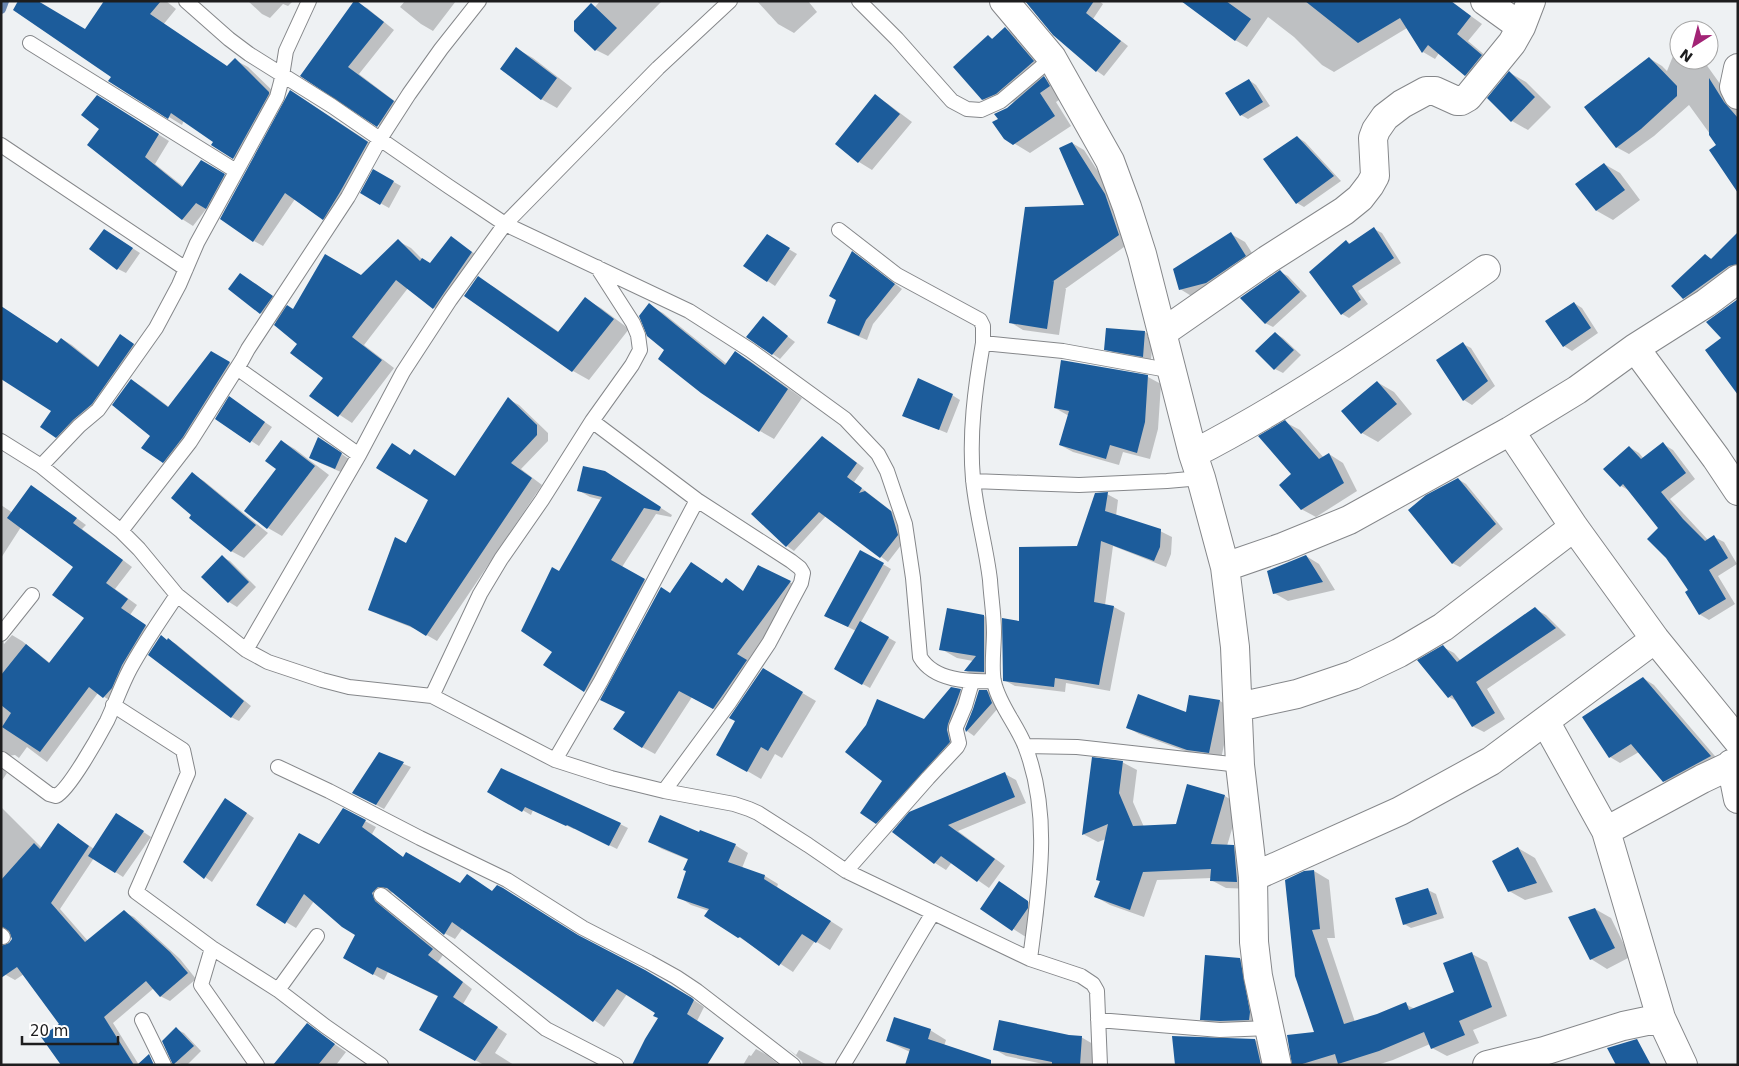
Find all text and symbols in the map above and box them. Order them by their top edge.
north arrow [1669,20,1719,70]
text: N [1677,46,1696,65]
scale bar [22,1014,119,1046]
text: 20 m [30,1022,68,1040]

